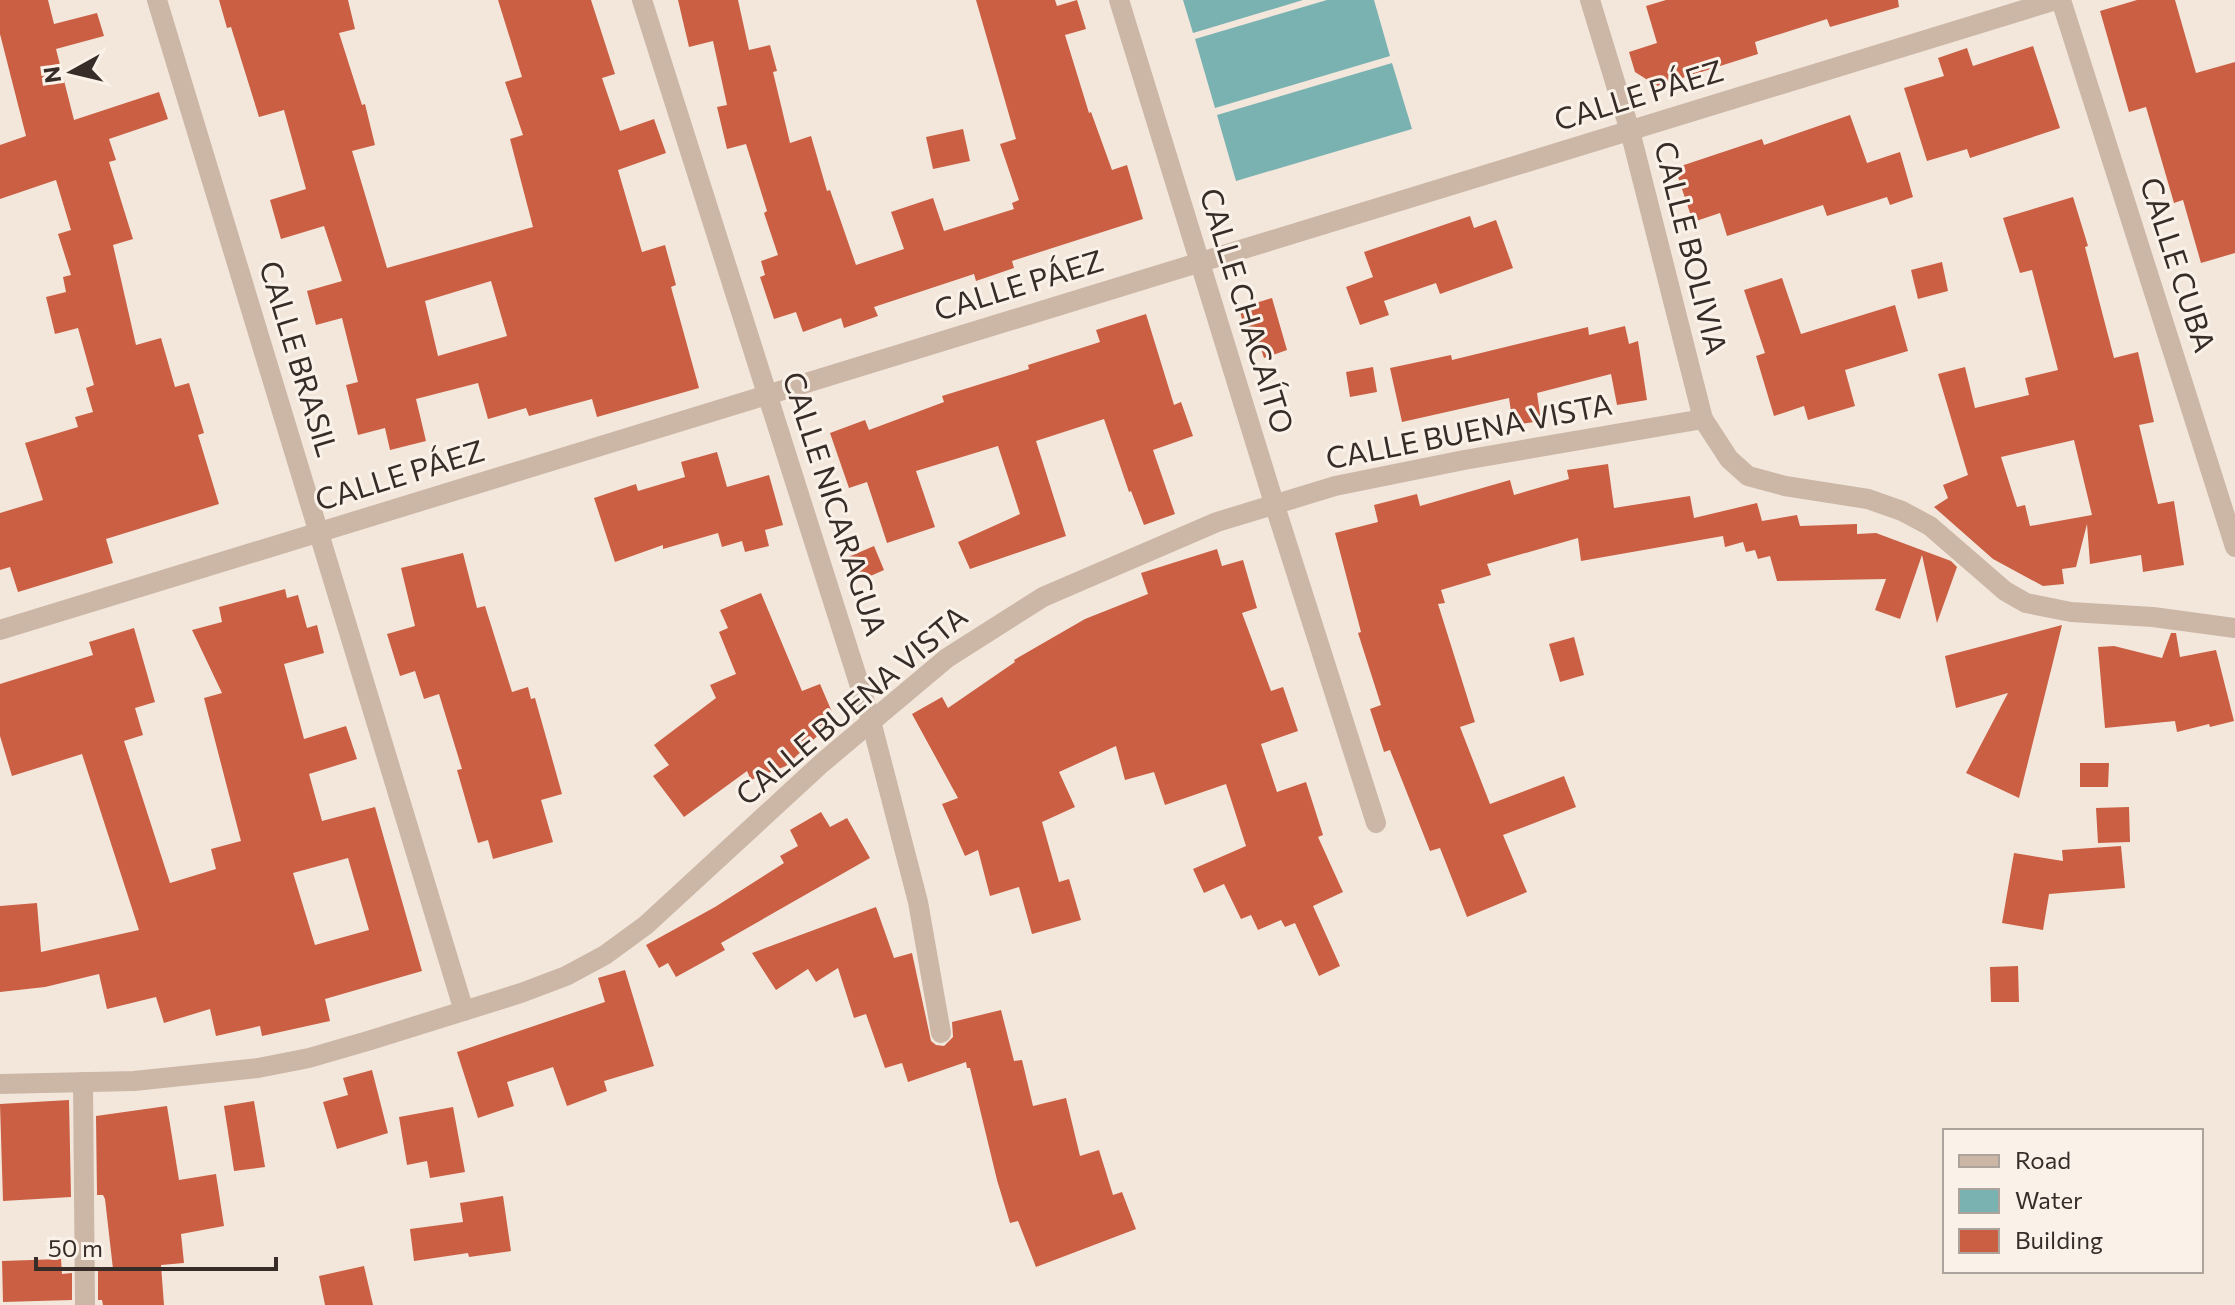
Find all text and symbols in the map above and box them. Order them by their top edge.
north arrow [32,32,112,112]
street label: CALLE PÁEZ [1549,50,1727,137]
text: N [37,65,66,85]
street label: CALLE BOLIVIA [1648,137,1737,358]
street label: CALLE CUBA [2134,172,2225,356]
street label: CALLE CHACAÍTO [1194,183,1303,437]
street label: CALLE PÁEZ [929,240,1107,327]
street label: CALLE BRASIL [253,256,348,460]
street label: CALLE NICARAGUA [776,367,896,640]
street label: CALLE BUENA VISTA [1322,384,1615,475]
street label: CALLE PÁEZ [310,430,488,517]
street label: CALLE BUENA VISTA [727,596,974,812]
legend [1943,1129,2203,1273]
text: Road [2015,1145,2071,1174]
text: Water [2015,1185,2083,1214]
scale bar [36,1221,276,1271]
text: Building [2015,1225,2103,1254]
text: 50 m [48,1233,103,1262]

